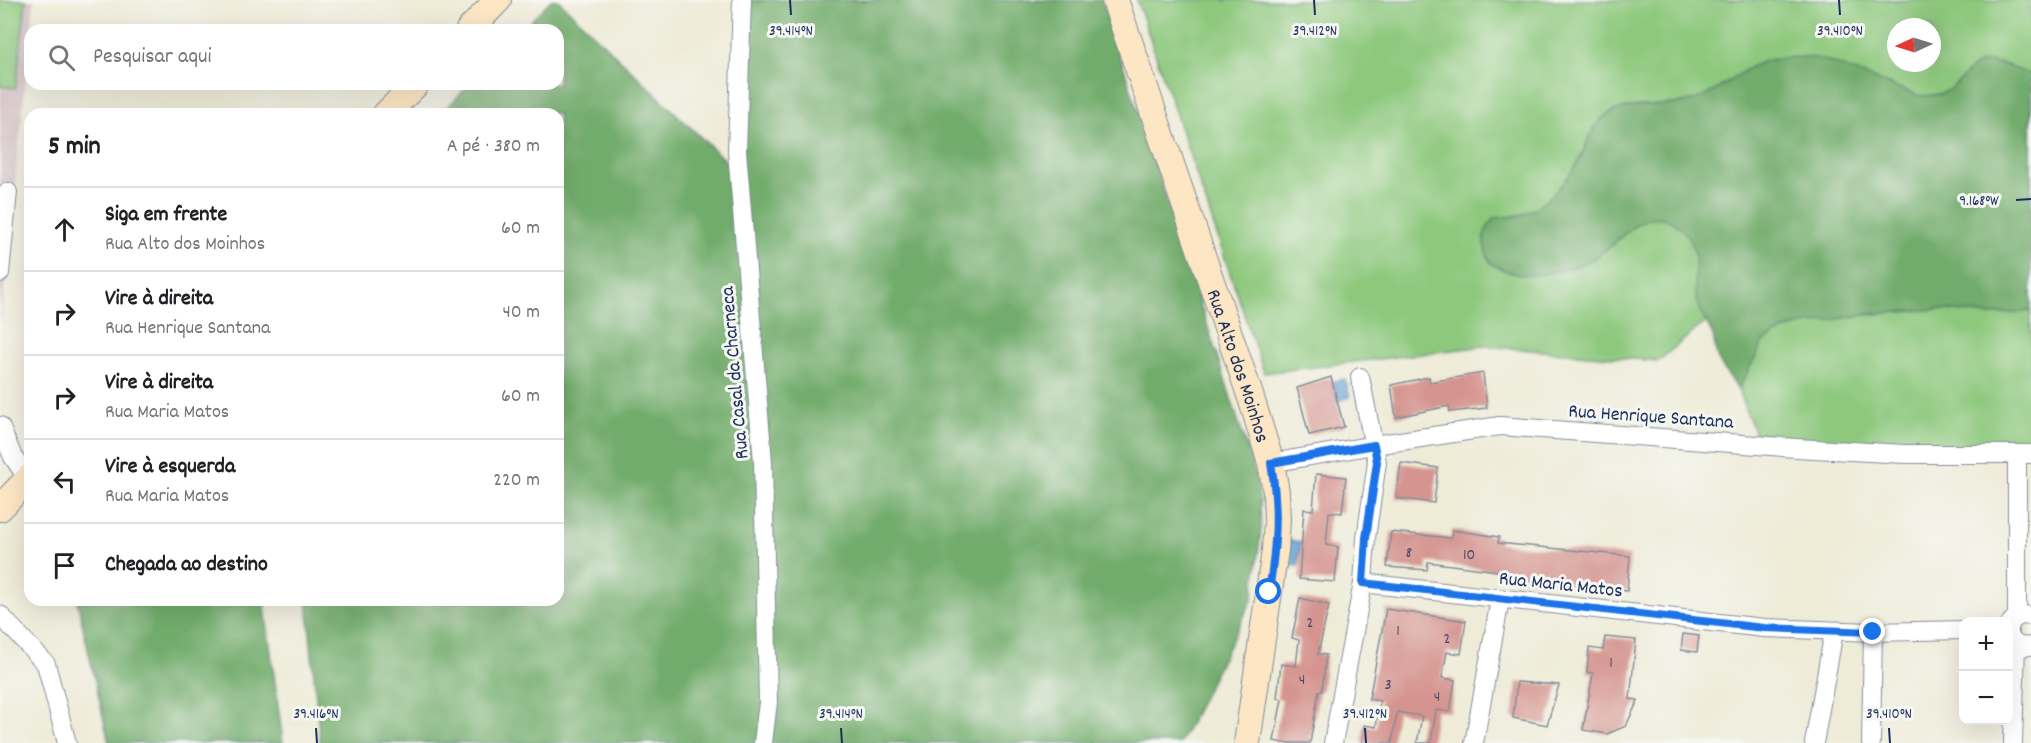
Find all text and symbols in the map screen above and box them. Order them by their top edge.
north arrow [1887,18,1941,72]
text: 39.414°N [769,21,813,43]
text: 39.412°N [1293,21,1337,43]
text: 39.410°N [1817,21,1863,43]
search box [24,24,564,90]
icon: search [45,41,78,74]
text: Pesquisar aqui [93,42,212,73]
text: 5 min [48,129,101,166]
text: A pé · 380 m [447,133,540,161]
text: 9.168°W [1959,191,1999,213]
text: Siga em frente [105,200,227,231]
icon: ahead [48,213,81,246]
text: 60 m [501,215,540,243]
text: Rua Alto dos Moinhos [105,231,265,259]
text: Vire à direita [105,284,213,315]
street label: Rua Casal da Charneca [714,285,757,460]
street label: Rua Alto dos Moinhos [1198,286,1275,447]
icon: right [48,297,81,330]
text: 40 m [502,299,540,327]
text: Rua Henrique Santana [105,315,270,343]
text: Vire à direita [105,368,213,399]
icon: right [48,381,81,414]
text: 60 m [501,383,540,411]
street label: Rua Henrique Santana [1567,398,1735,438]
text: Rua Maria Matos [105,399,229,427]
text: Vire à esquerda [105,452,235,483]
icon: left [48,465,81,498]
text: 220 m [493,467,540,495]
text: Rua Maria Matos [105,483,229,511]
house number: 8 [1406,542,1412,565]
house number: 10 [1463,544,1475,567]
icon: arrive [48,549,81,582]
text: Chegada ao destino [105,550,268,581]
street label: Rua Maria Matos [1497,566,1624,606]
route start [1255,578,1281,604]
house number: 2 [1307,612,1314,635]
map controls [1959,617,2013,725]
button: + [1959,617,2013,671]
route end [1859,618,1885,644]
house number: 1 [1396,620,1400,643]
house number: 2 [1444,628,1451,651]
house number: 1 [1609,652,1613,675]
house number: 4 [1299,669,1305,692]
button: − [1959,671,2013,725]
house number: 3 [1384,674,1392,697]
house number: 4 [1434,686,1440,709]
text: 39.416°N [293,704,339,726]
text: 39.414°N [819,704,863,726]
text: 39.412°N [1343,704,1387,726]
text: 39.410°N [1866,704,1912,726]

